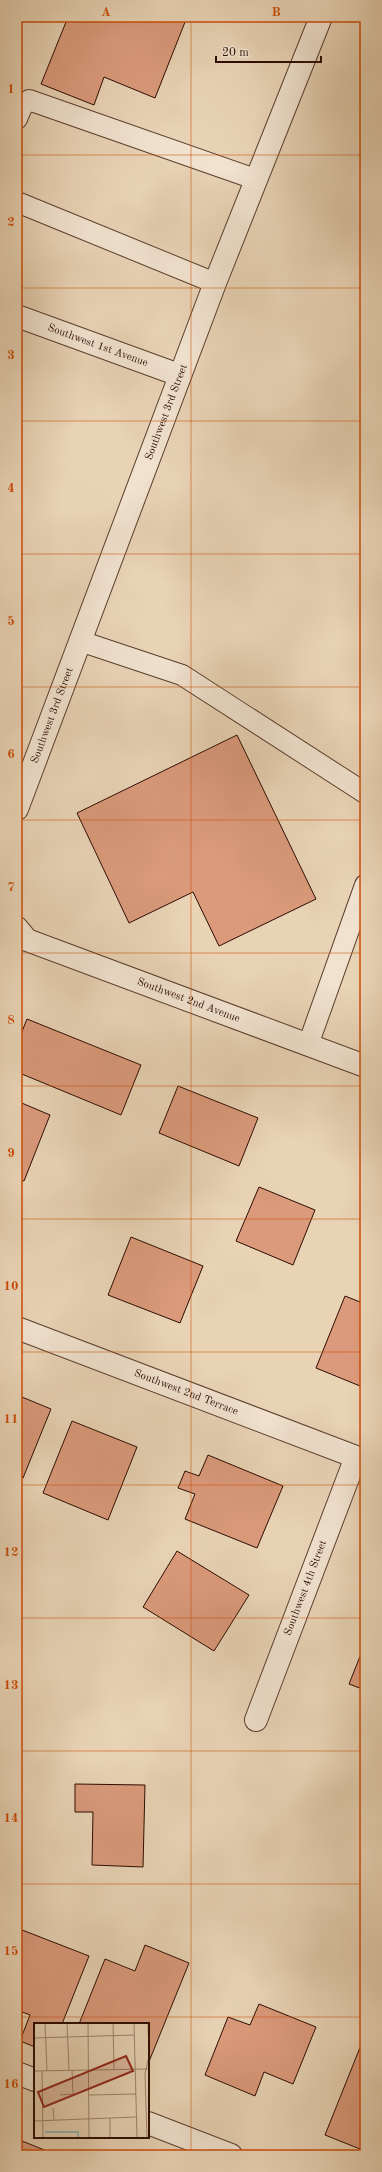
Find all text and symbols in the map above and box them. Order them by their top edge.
text: A [101,6,111,19]
text: B [271,6,281,19]
scale bar [216,38,321,64]
text: 20 m [222,47,249,59]
text: 1 [7,83,15,96]
text: 2 [7,216,15,229]
street label: Southwest 1st Avenue [46,322,149,369]
text: 3 [7,349,15,362]
street label: Southwest 3rd Street [143,362,189,462]
text: 4 [7,482,15,495]
text: 5 [7,615,15,628]
street label: Southwest 3rd Street [29,666,75,765]
text: 6 [7,748,15,761]
text: 7 [7,881,15,894]
street label: Southwest 2nd Avenue [136,976,242,1024]
text: 8 [7,1014,15,1027]
text: 9 [7,1147,15,1160]
text: 10 [3,1280,19,1293]
street label: Southwest 2nd Terrace [133,1368,240,1417]
text: 11 [3,1413,19,1426]
street label: Southwest 4th Street [283,1539,329,1637]
text: 12 [3,1546,19,1559]
text: 13 [3,1679,19,1692]
text: 14 [3,1812,19,1825]
text: 15 [3,1945,19,1958]
inset map [34,2023,149,2138]
text: 16 [3,2078,19,2091]

